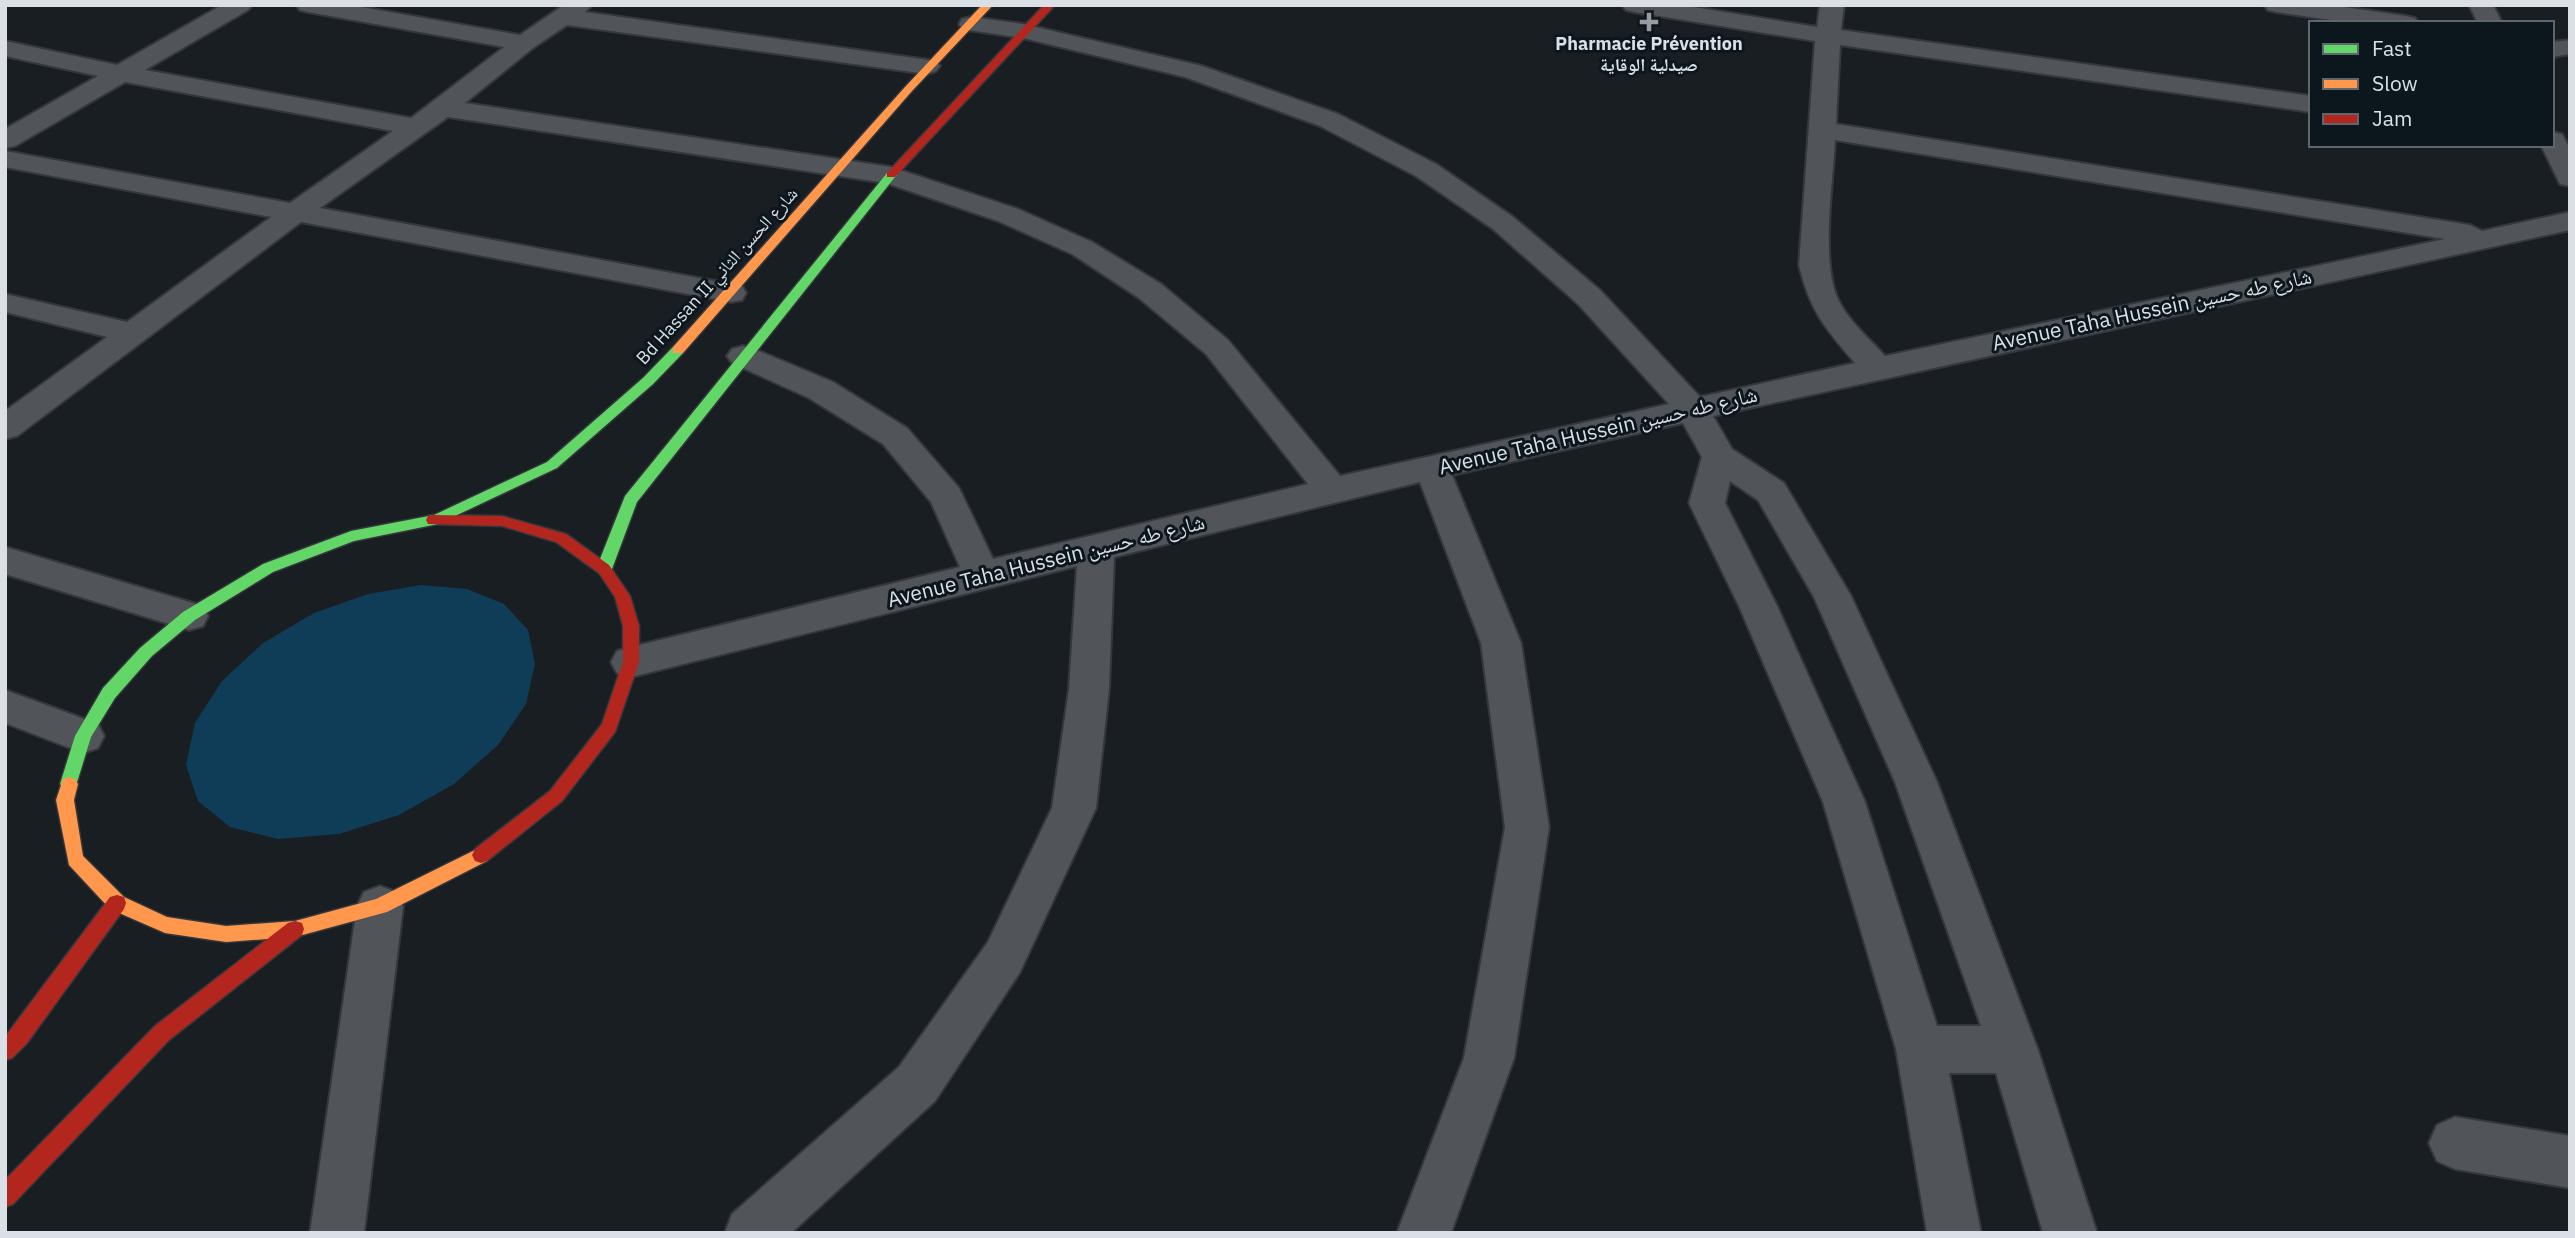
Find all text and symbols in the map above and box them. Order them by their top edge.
marker: Pharmacie Prévention صيدلية الوقاية [1641,14,1657,30]
legend [2309,21,2554,147]
place label: Pharmacie Prévention صيدلية الوقاية [1555,32,1743,76]
text: Fast [2372,34,2412,62]
text: Slow [2372,69,2418,97]
text: Jam [2372,104,2412,132]
street label: Bd Hassan II شارع الحسن الثاني [631,182,805,371]
street label: Avenue Taha Hussein شارع طه حسين [1989,261,2314,357]
street label: Avenue Taha Hussein شارع طه حسين [1436,380,1760,480]
street label: Avenue Taha Hussein شارع طه حسين [884,507,1207,613]

